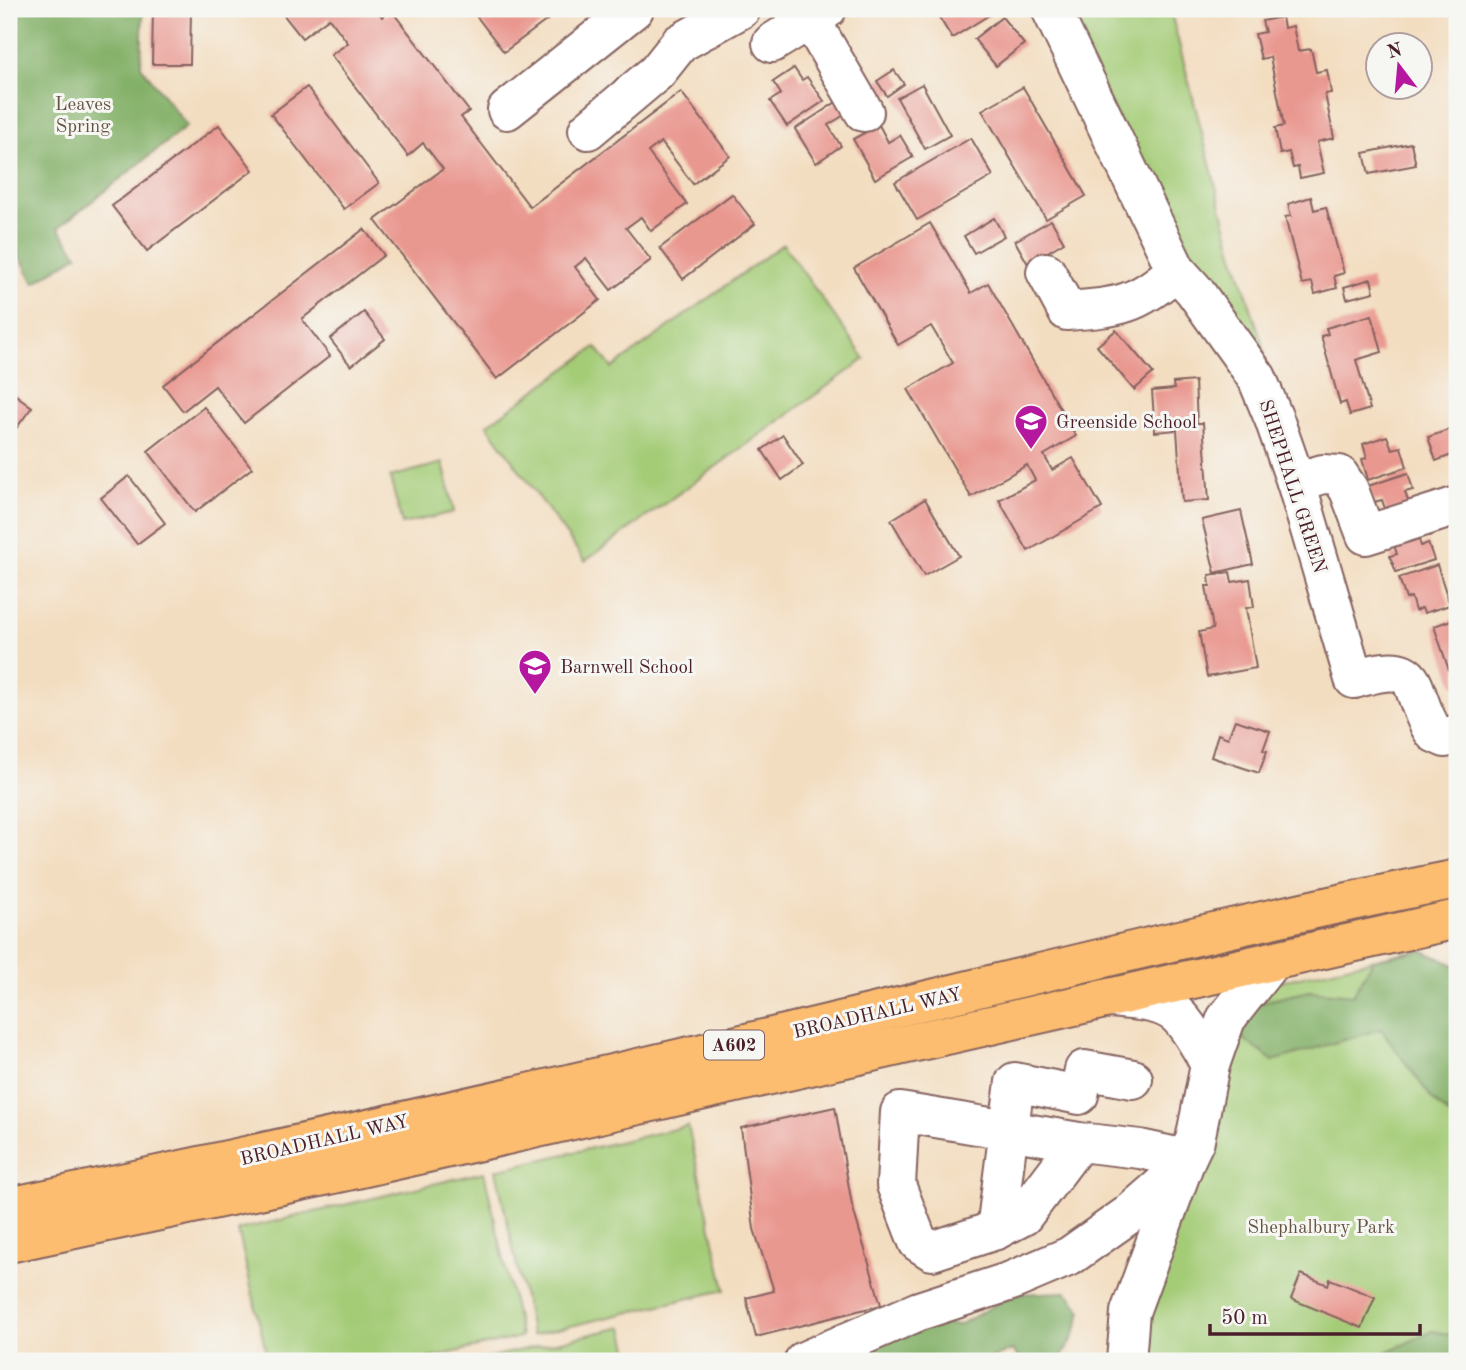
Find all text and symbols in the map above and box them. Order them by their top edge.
north arrow [1364,32,1434,102]
text: N [1385,41,1405,63]
park label: Leaves Spring [55,96,111,137]
street label: SHEPHALL GREEN [1255,398,1329,576]
school or university icon: Greenside School [1012,402,1050,451]
place label: Greenside School [1056,414,1197,433]
school or university icon: Barnwell School [516,647,554,696]
place label: Barnwell School [560,659,693,678]
street label: BROADHALL WAY [792,986,964,1043]
road number: A602 [704,1030,764,1060]
street label: BROADHALL WAY [239,1113,411,1170]
park label: Shephalbury Park [1247,1219,1395,1238]
scale bar [1210,1293,1420,1337]
text: 50 m [1221,1308,1268,1329]

